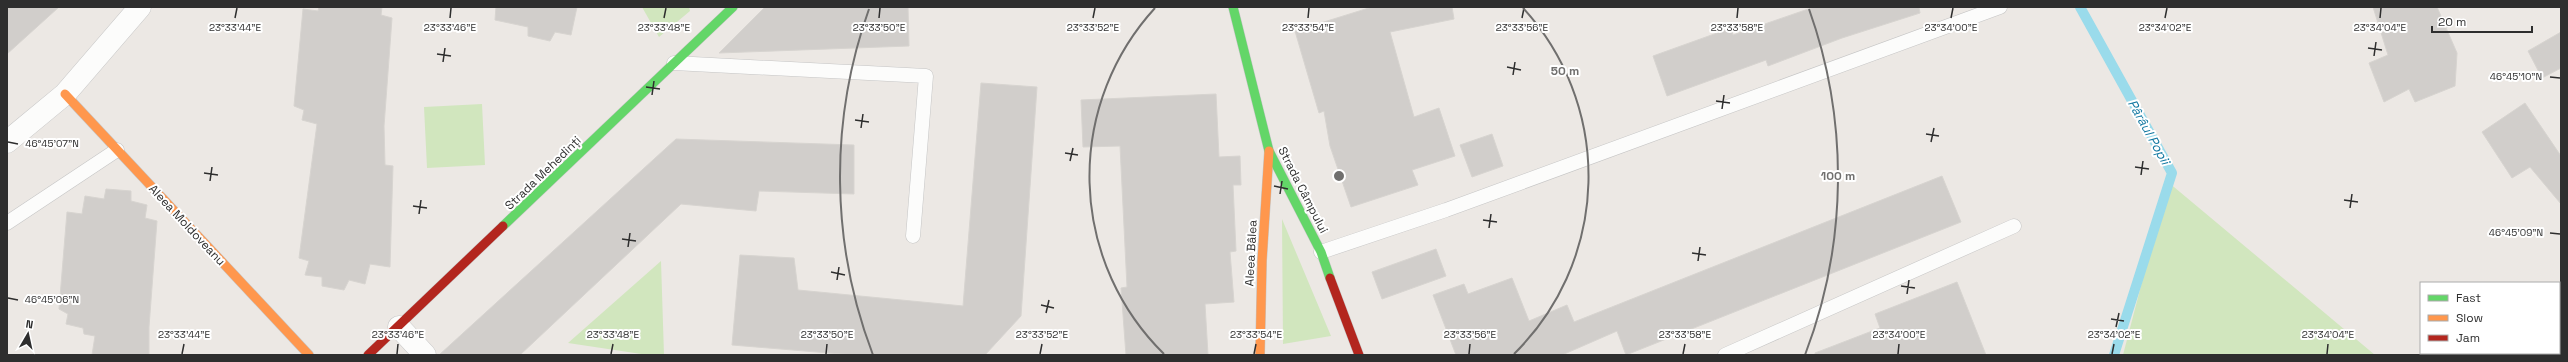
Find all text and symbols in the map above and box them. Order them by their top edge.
scale bar [2432,8,2532,34]
text: 20 m [2438,14,2466,30]
text: 23°33'44"E [209,21,261,34]
text: 23°33'46"E [424,21,477,34]
text: 23°33'48"E [638,21,691,34]
text: 23°33'50"E [853,21,906,34]
text: 23°33'52"E [1067,21,1119,34]
text: 23°33'54"E [1282,21,1334,34]
text: 23°33'56"E [1496,21,1549,34]
text: 23°33'58"E [1711,21,1764,34]
text: 23°34'00"E [1925,21,1978,34]
text: 23°34'02"E [2139,21,2192,34]
text: 23°34'04"E [2354,21,2407,34]
text: 50 m [1551,63,1579,79]
text: 46°45'10"N [2490,70,2542,83]
water label: Pârâul Popii [2124,96,2175,169]
street label: Strada Mehedinți [502,133,585,213]
text: 46°45'07"N [25,137,79,150]
street label: Strada Câmpului [1274,144,1332,236]
text: 100 m [1821,168,1855,184]
centre of rings [1332,169,1346,183]
street label: Aleea Moldoveanu [145,181,229,269]
street label: Aleea Bâlea [1241,219,1261,287]
text: 46°45'09"N [2489,226,2543,239]
legend [2420,282,2560,354]
text: Fast [2456,290,2481,306]
text: 46°45'06"N [25,293,79,306]
text: Slow [2456,310,2483,326]
north arrow [8,314,48,354]
text: N [25,317,34,332]
text: 23°33'44"E [158,328,210,341]
text: 23°33'46"E [372,328,425,341]
text: 23°33'48"E [587,328,640,341]
text: 23°33'50"E [801,328,854,341]
text: 23°33'52"E [1016,328,1068,341]
text: 23°33'54"E [1230,328,1282,341]
text: 23°33'56"E [1444,328,1497,341]
text: 23°33'58"E [1659,328,1712,341]
text: 23°34'00"E [1873,328,1926,341]
text: 23°34'02"E [2088,328,2141,341]
text: 23°34'04"E [2302,328,2355,341]
text: Jam [2456,330,2480,346]

